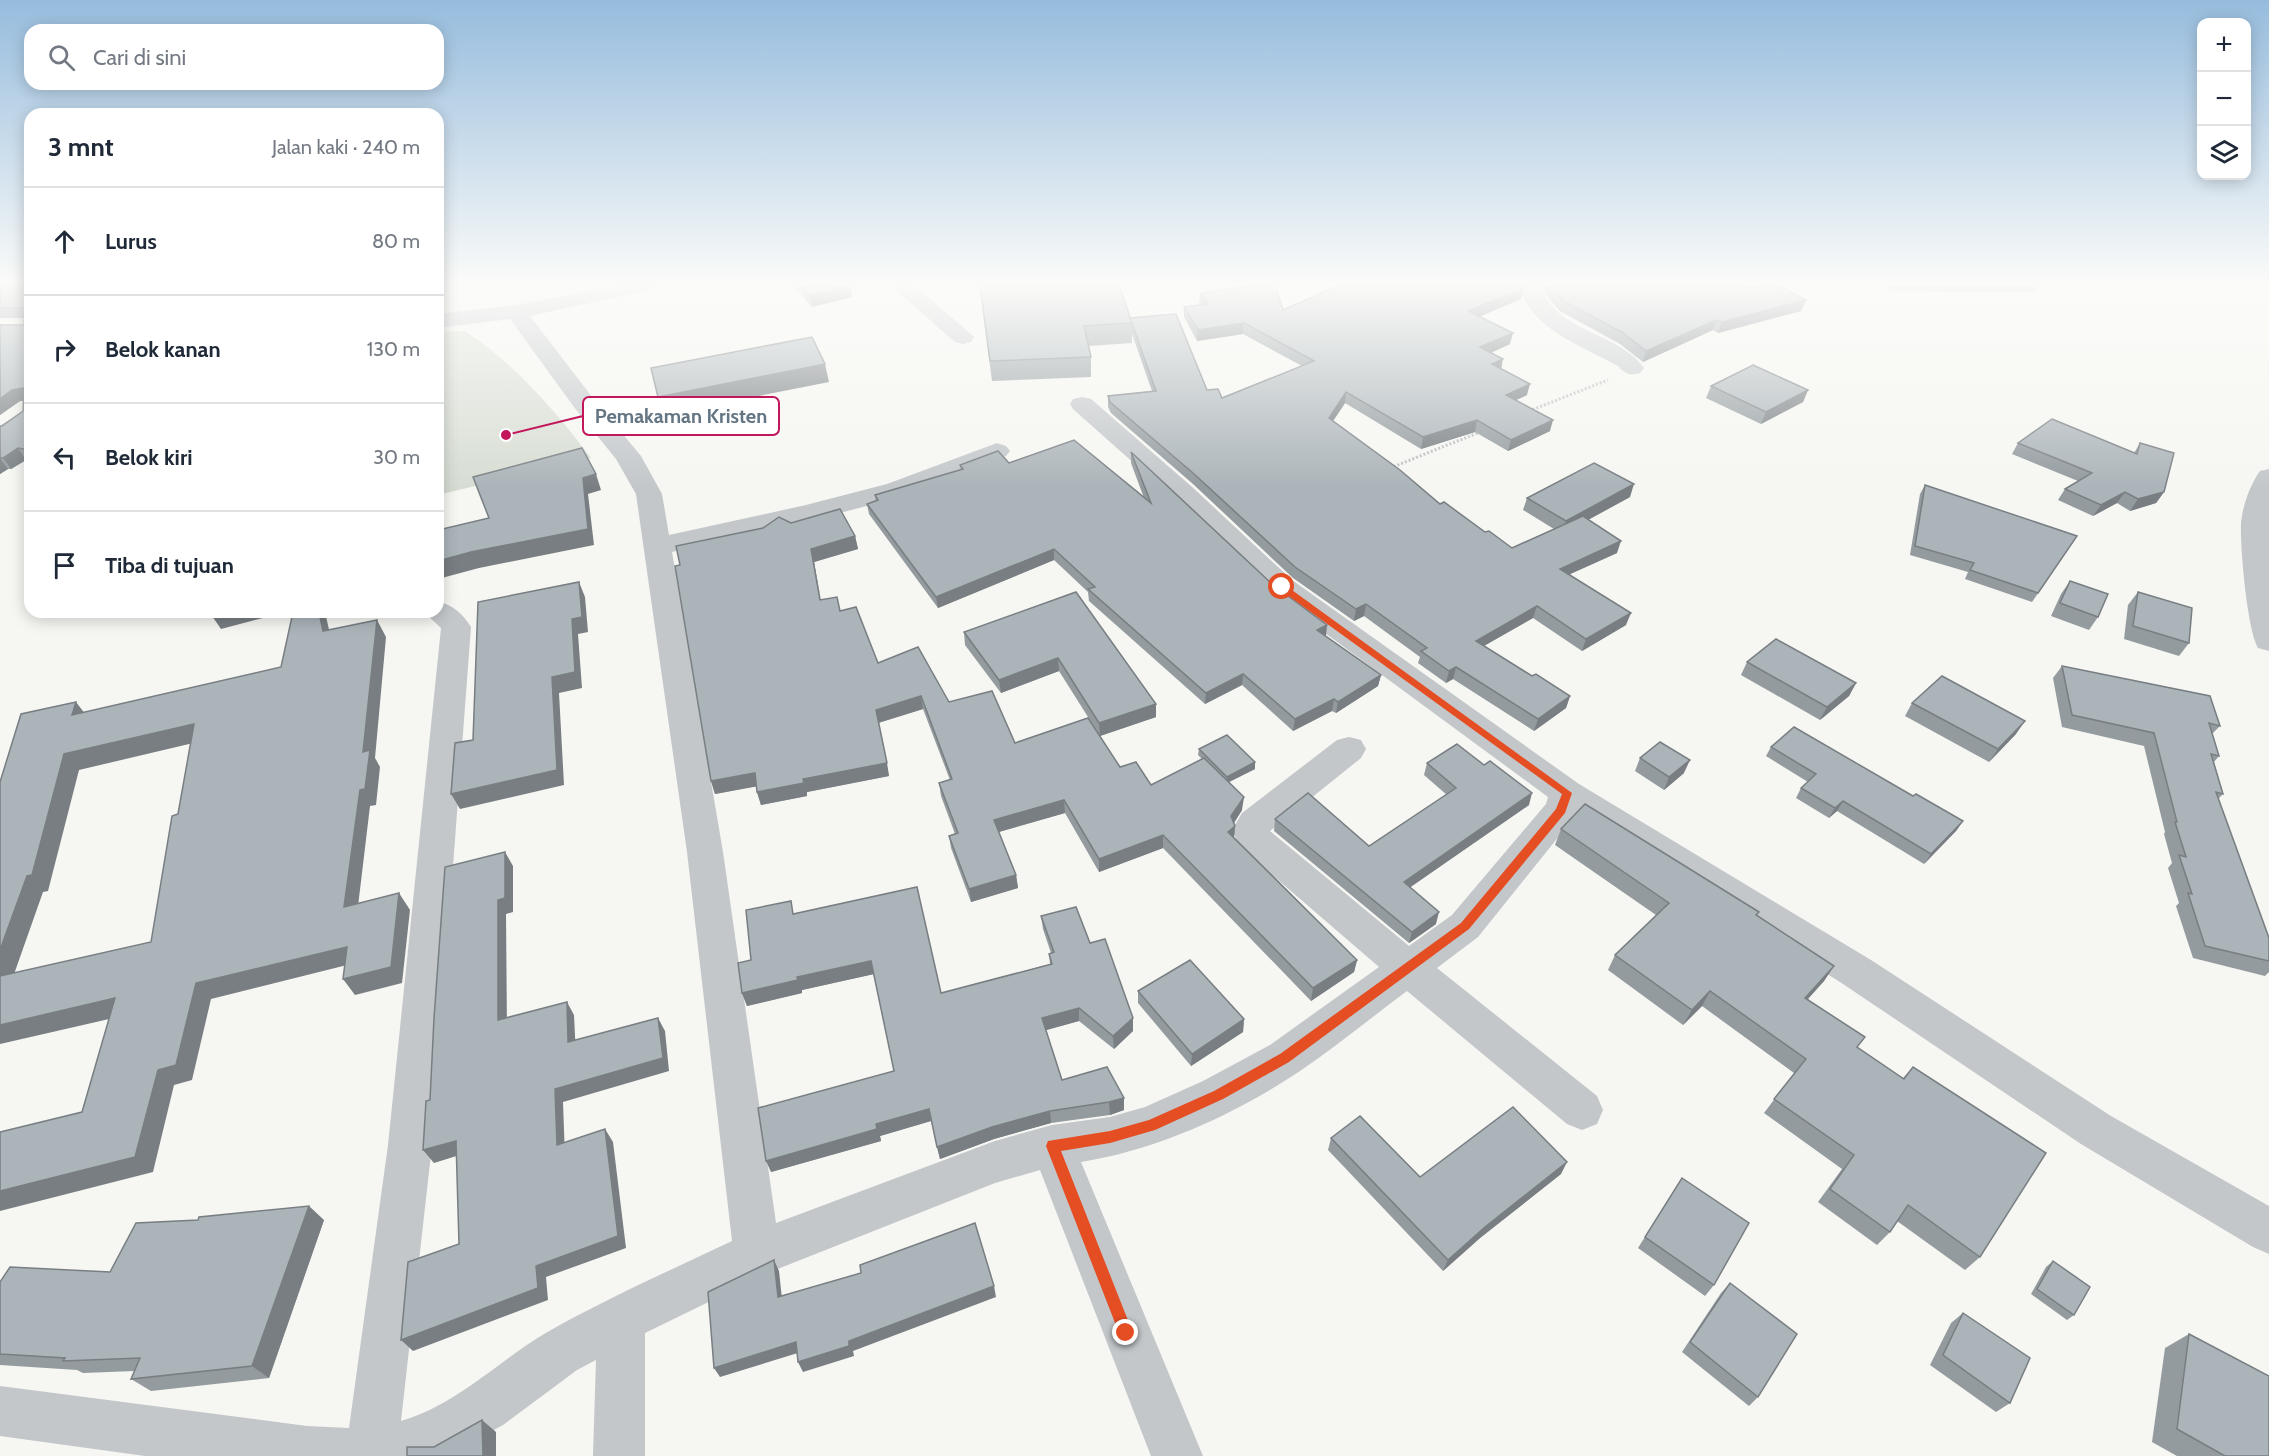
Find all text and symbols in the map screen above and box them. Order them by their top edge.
map controls [2197,18,2251,180]
button: + [2197,18,2251,72]
search box [24,24,444,90]
icon: search [45,41,78,74]
text: Cari di sini [93,44,186,71]
button: − [2197,72,2251,126]
button: layers [2197,126,2251,180]
text: 3 mnt [48,131,114,163]
text: Jalan kaki · 240 m [272,135,420,159]
icon: ahead [48,225,81,258]
text: Lurus [105,228,157,255]
text: 80 m [372,229,420,253]
icon: right [48,333,81,366]
text: Belok kanan [105,336,221,363]
text: 130 m [367,337,420,361]
callout: Pemakaman Kristen [583,397,779,435]
text: Pemakaman Kristen [595,404,767,428]
icon: left [48,441,81,474]
text: Belok kiri [105,444,192,471]
text: 30 m [373,445,420,469]
icon: arrive [48,549,81,582]
text: Tiba di tujuan [105,552,234,579]
route start [1268,573,1294,599]
route end [1112,1319,1138,1345]

